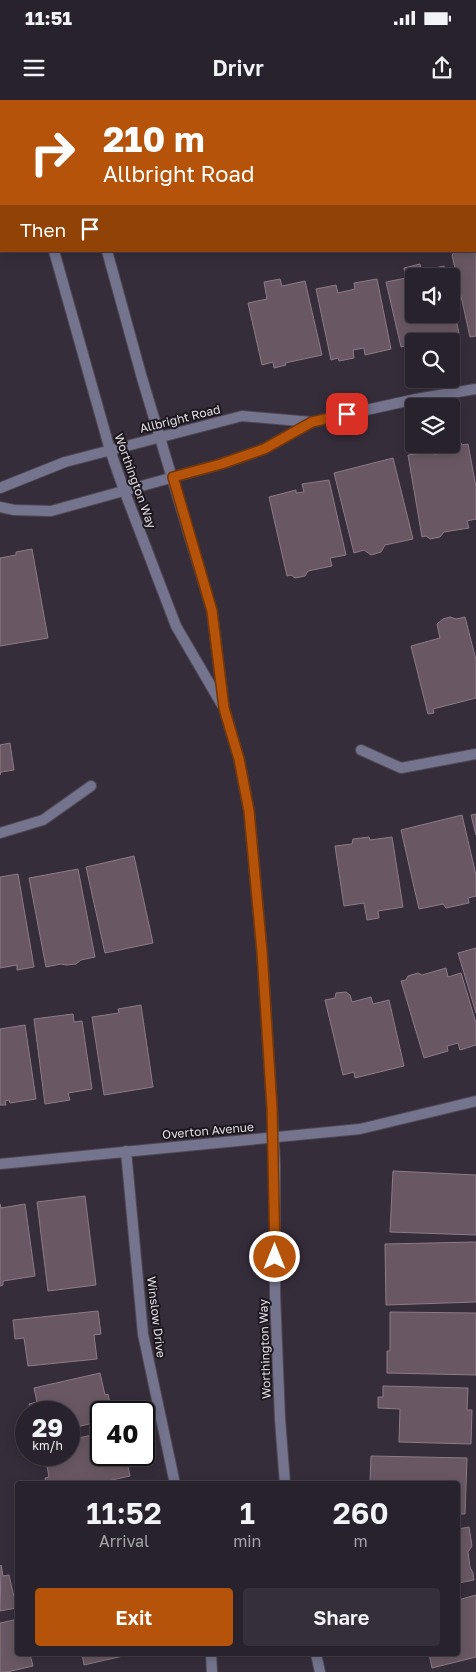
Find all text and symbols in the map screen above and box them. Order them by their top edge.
text: 11:51 [25,6,72,29]
icon: menu [20,54,48,82]
text: Drivr [212,54,264,81]
icon: share [428,54,456,82]
text: 210 m [103,118,205,160]
icon: right [20,120,85,185]
text: Allbright Road [103,160,254,187]
icon: arrive [76,215,104,243]
text: Then [20,218,66,241]
map controls [405,268,460,453]
button: sound [405,268,460,323]
button: search [405,333,460,388]
pin [326,393,368,435]
button: layers [405,398,460,453]
icon: arrive [333,400,361,428]
street label: Allbright Road [138,401,222,436]
street label: Worthington Way [111,431,160,531]
street label: Overton Avenue [161,1119,254,1142]
position arrow [248,1230,300,1282]
street label: Winslow Drive [144,1275,169,1358]
street label: Worthington Way [255,1299,274,1399]
speed limit sign: 40 [90,1401,155,1466]
text: 29 [32,1412,63,1443]
text: km/h [32,1438,63,1453]
text: 11:52 [86,1495,162,1531]
text: 1 [240,1495,255,1531]
text: 260 [333,1495,389,1531]
text: Arrival [99,1531,149,1551]
text: min [233,1531,261,1551]
text: m [354,1531,368,1551]
button: Exit [35,1588,233,1646]
button: Share [243,1588,440,1646]

